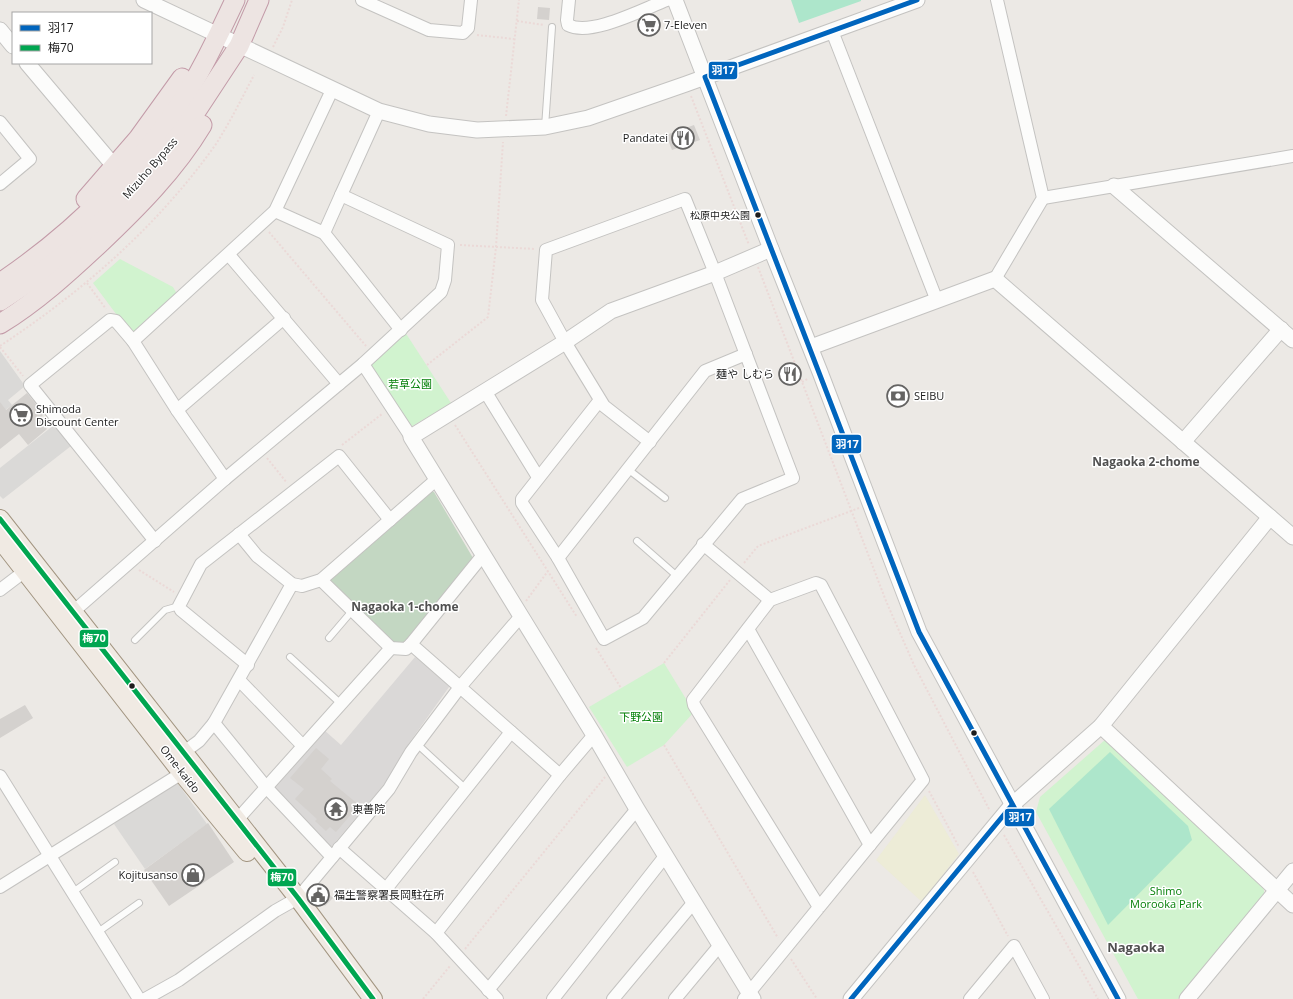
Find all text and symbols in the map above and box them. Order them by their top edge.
legend [12,12,152,64]
supermarket icon: 7-Eleven [636,12,662,38]
place label: 7-Eleven [664,17,707,32]
text: 羽17 [48,19,74,36]
text: 梅70 [48,39,74,56]
line badge: 羽17 [708,61,738,80]
text: 羽17 [711,62,735,77]
restaurant icon: Pandatei [670,125,696,151]
place label: Pandatei [623,130,668,145]
street label: Mizuho Bypass [119,134,180,202]
place label: 松原中央公園 [690,208,750,222]
marker: 松原中央公園 [753,210,763,220]
restaurant icon: 麺や しむら [777,361,803,387]
place label: 麺や しむら [716,366,774,381]
park label: 若草公園 [388,376,432,391]
bank icon: SEIBU [885,383,911,409]
place label: SEIBU [914,388,944,403]
place label: Shimoda Discount Center [36,401,119,429]
supermarket icon: Shimoda Discount Center [8,402,34,428]
line badge: 羽17 [831,434,862,454]
text: 羽17 [835,436,859,451]
district label: Nagaoka 2-chome [1092,453,1200,470]
district label: Nagaoka 1-chome [351,598,459,615]
line badge: 梅70 [79,629,109,648]
text: 梅70 [82,630,106,645]
unlabelled marker [127,681,137,691]
park label: 下野公園 [619,709,663,724]
unlabelled marker [969,728,979,738]
street label: Ome-kaido [157,742,204,796]
temple icon: 東善院 [323,796,349,822]
place label: 東善院 [352,801,385,816]
line badge: 羽17 [1004,808,1035,827]
text: 羽17 [1008,809,1032,824]
shop icon: Kojitusanso [180,862,206,888]
place label: Kojitusanso [118,867,178,882]
line badge: 梅70 [267,868,297,887]
text: 梅70 [270,869,294,884]
public building icon: 福生警察署長岡駐在所 [305,882,331,908]
park label: Shimo Morooka Park [1130,883,1202,911]
place label: 福生警察署長岡駐在所 [334,887,445,902]
district label: Nagaoka [1107,938,1165,956]

